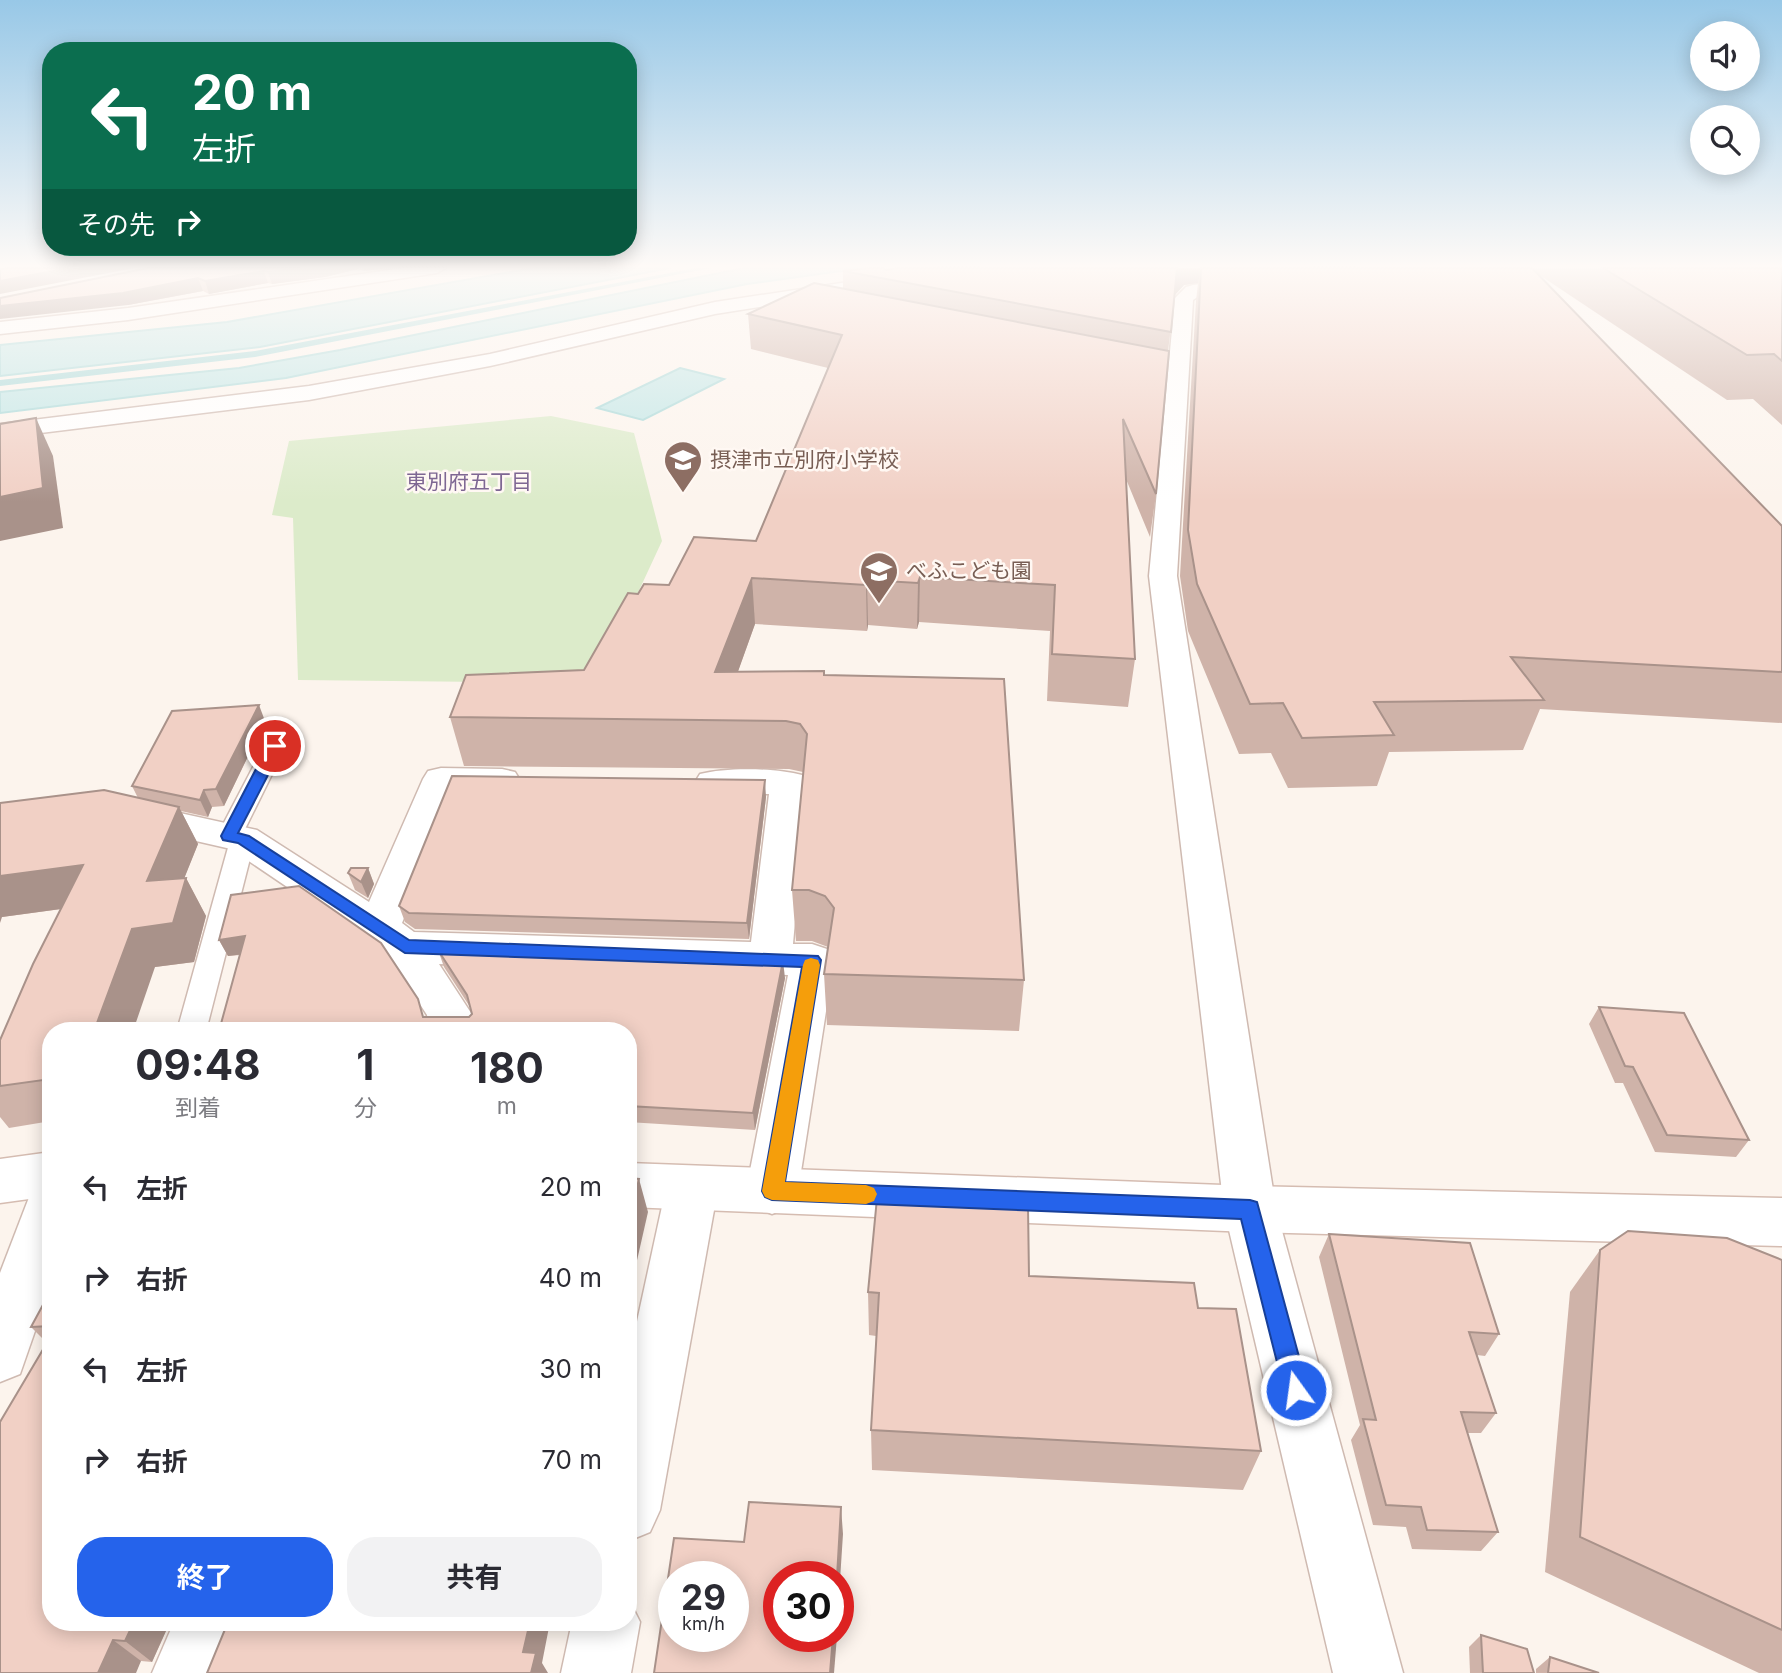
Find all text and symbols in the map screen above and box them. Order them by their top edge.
map controls [1690,21,1760,175]
button: sound [1690,21,1760,91]
text: 20 m [192,63,312,122]
icon: left [77,70,168,161]
button: search [1690,105,1760,175]
text: 左折 [192,129,256,168]
icon: right [169,203,207,241]
text: その先 [77,209,155,240]
school or university icon: 摂津市立別府小学校 [662,439,704,494]
place label: 摂津市立別府小学校 [710,447,899,472]
district label: 東別府五丁目 [406,469,532,494]
school or university icon: べふこども園 [858,550,900,605]
place label: べふこども園 [906,558,1032,583]
pin [245,716,305,776]
icon: arrive [256,727,294,765]
text: 09:48 [135,1039,261,1090]
text: 1 [356,1039,374,1090]
text: 180 [470,1042,544,1093]
text: m [497,1092,517,1120]
text: 到着 [175,1094,221,1122]
text: 分 [354,1094,377,1122]
icon: left [77,1168,115,1206]
text: 20 m [540,1171,602,1202]
text: 左折 [136,1173,188,1204]
icon: right [77,1259,115,1297]
text: 40 m [539,1262,602,1293]
text: 右折 [136,1264,188,1295]
icon: left [77,1350,115,1388]
text: 30 m [539,1353,602,1384]
position arrow [1259,1353,1333,1427]
text: 左折 [136,1355,188,1386]
icon: right [77,1441,115,1479]
text: 70 m [541,1444,602,1475]
text: 右折 [136,1446,188,1477]
button: 終了 [77,1537,333,1617]
button: 共有 [347,1537,602,1617]
speed limit sign: 30 [763,1561,854,1652]
text: 29 [681,1576,726,1618]
text: km/h [682,1613,725,1634]

